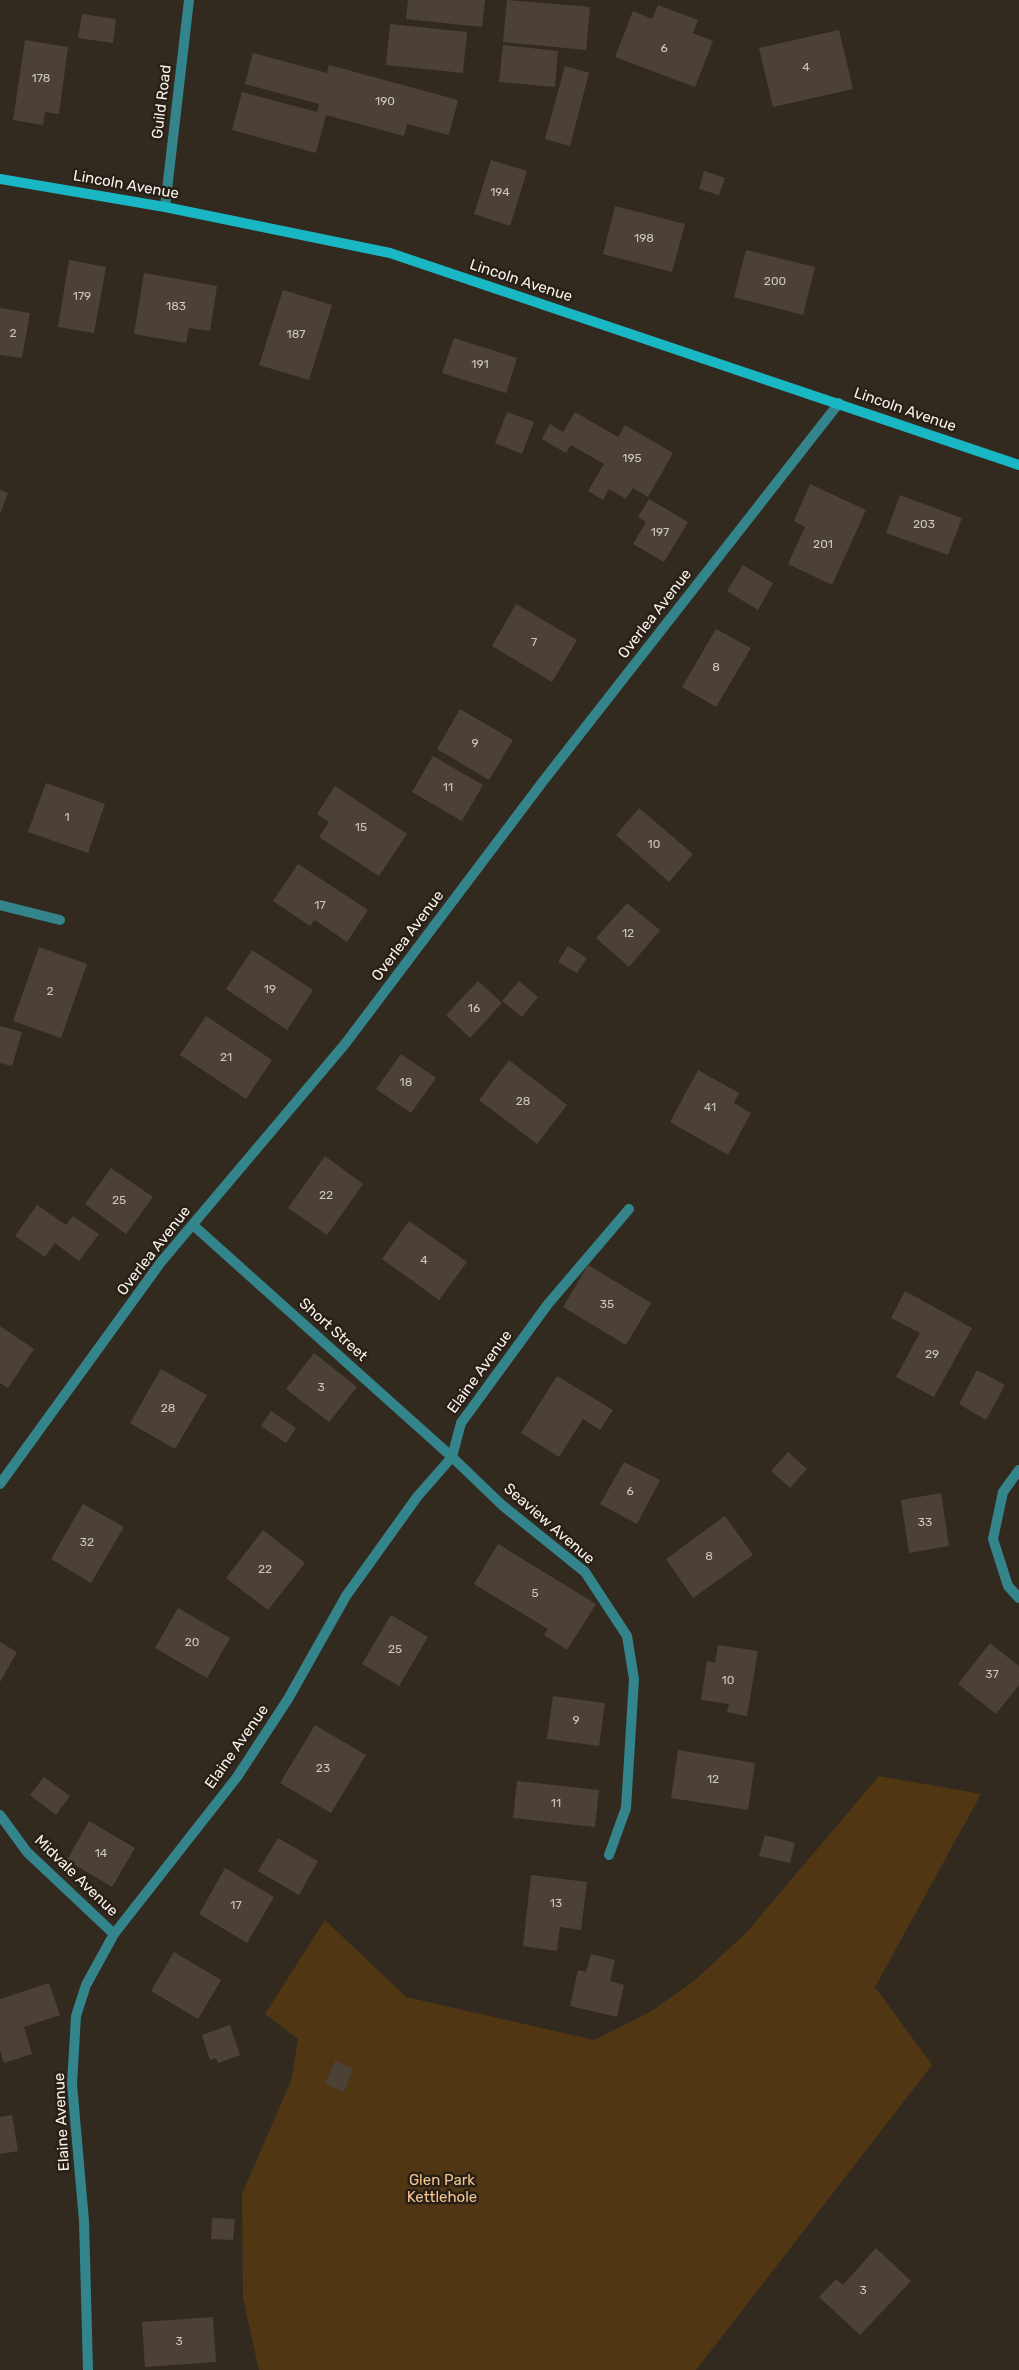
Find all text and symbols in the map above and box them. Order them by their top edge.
house number: 6 [660,42,668,56]
house number: 4 [802,61,810,75]
street label: Guild Road [149,64,175,140]
house number: 178 [32,72,50,86]
house number: 190 [375,95,395,109]
street label: Lincoln Avenue [72,167,180,203]
house number: 194 [490,186,510,200]
house number: 198 [634,232,654,246]
street label: Lincoln Avenue [467,256,575,306]
house number: 200 [764,275,786,289]
house number: 179 [73,290,91,304]
house number: 183 [166,300,186,314]
house number: 2 [9,327,17,341]
house number: 187 [287,328,305,342]
house number: 191 [471,358,489,372]
street label: Lincoln Avenue [851,384,959,436]
house number: 195 [622,452,642,466]
house number: 203 [913,518,935,532]
house number: 197 [651,526,669,540]
house number: 201 [813,538,833,552]
street label: Overlea Avenue [614,566,696,662]
house number: 7 [531,636,537,650]
house number: 8 [712,661,720,675]
house number: 9 [471,737,479,751]
house number: 11 [443,781,453,795]
house number: 1 [64,811,70,825]
house number: 15 [355,821,367,835]
house number: 10 [648,838,660,852]
street label: Overlea Avenue [368,887,448,985]
house number: 17 [314,899,326,913]
house number: 12 [622,927,634,941]
house number: 19 [264,983,276,997]
house number: 2 [46,985,54,999]
house number: 16 [468,1002,480,1016]
house number: 21 [220,1051,232,1065]
house number: 18 [400,1076,412,1090]
house number: 28 [516,1095,530,1109]
house number: 41 [704,1101,716,1115]
house number: 22 [319,1189,333,1203]
house number: 25 [112,1194,126,1208]
street label: Overlea Avenue [113,1203,195,1299]
house number: 4 [420,1254,428,1268]
street label: Short Street [295,1295,371,1365]
house number: 35 [600,1298,614,1312]
street label: Elaine Avenue [444,1327,516,1417]
house number: 29 [925,1348,939,1362]
house number: 3 [317,1381,325,1395]
house number: 28 [161,1402,175,1416]
street label: Seaview Avenue [500,1480,598,1568]
house number: 6 [626,1485,634,1499]
house number: 33 [918,1516,932,1530]
house number: 32 [80,1536,94,1550]
house number: 8 [705,1550,713,1564]
house number: 22 [258,1563,272,1577]
house number: 5 [531,1587,539,1601]
house number: 20 [185,1636,199,1650]
house number: 25 [388,1643,402,1657]
house number: 37 [985,1668,999,1682]
house number: 10 [722,1674,734,1688]
street label: Elaine Avenue [201,1702,273,1792]
house number: 9 [572,1714,580,1728]
house number: 23 [316,1762,330,1776]
house number: 12 [707,1773,719,1787]
house number: 11 [551,1797,561,1811]
street label: Midvale Avenue [31,1832,121,1920]
house number: 14 [95,1847,107,1861]
house number: 13 [550,1897,562,1911]
house number: 17 [230,1899,242,1913]
street label: Elaine Avenue [50,2072,74,2172]
park label: Glen Park Kettlehole [407,2172,477,2207]
house number: 3 [859,2284,867,2298]
house number: 3 [175,2335,183,2349]

